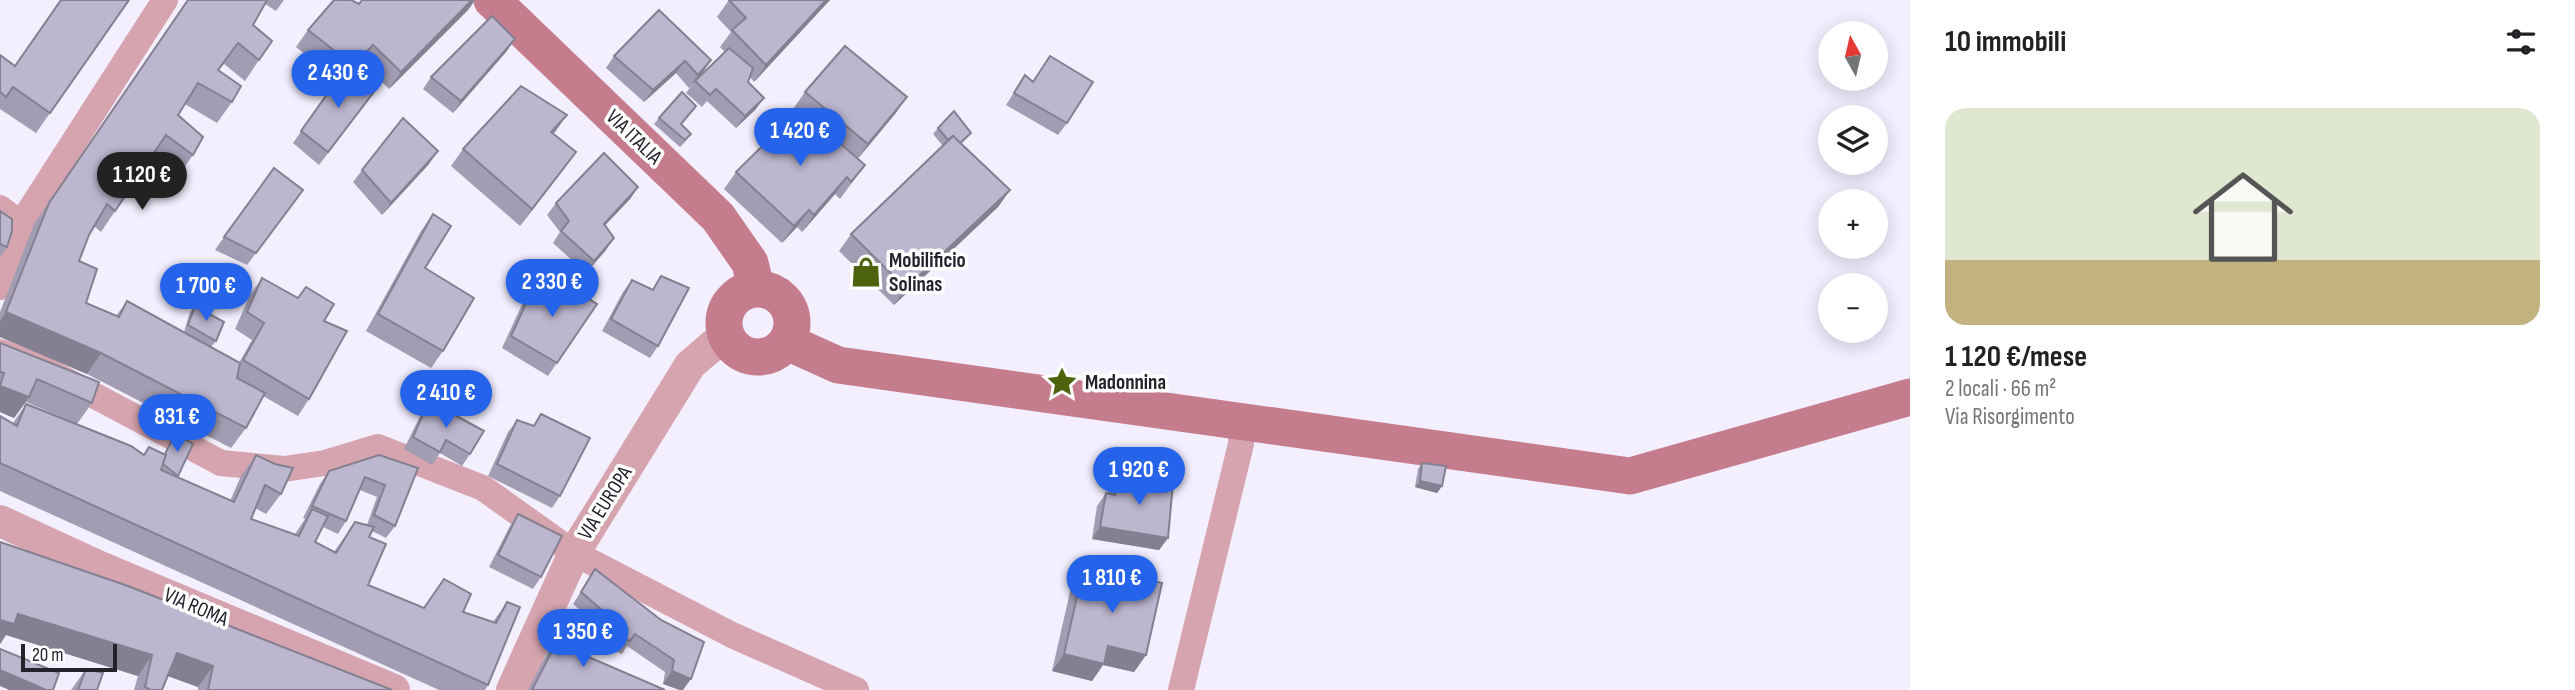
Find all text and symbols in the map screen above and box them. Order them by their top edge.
north arrow [1818,21,1888,91]
map controls [1818,21,1888,343]
icon: filters [2502,23,2540,61]
text: 10 immobili [1945,24,2066,60]
pin: 2 430 € [273,50,403,110]
text: 2 430 € [308,59,369,87]
street label: VIA ITALIA [601,104,668,170]
button: layers [1818,105,1888,175]
pin: 1 420 € [735,108,865,168]
text: 1 420 € [770,117,830,145]
pin: 1 120 € [77,152,207,212]
icon: home [2180,154,2306,280]
text: 1 120 € [113,161,171,189]
button: + [1818,189,1888,259]
place label: Mobilificio Solinas [889,248,966,297]
shop icon: Mobilificio Solinas [849,255,883,289]
pin: 2 330 € [487,260,617,319]
pin: 1 700 € [141,264,271,323]
text: 2 330 € [522,268,582,296]
text: 1 700 € [176,272,236,300]
button: − [1818,273,1888,343]
text: 1 120 €/mese [1945,339,2087,375]
place icon: Madonnina [1045,365,1079,399]
pin: 2 410 € [381,370,511,430]
place label: Madonnina [1085,370,1166,395]
text: 2 locali · 66 m² [1945,375,2056,403]
text: 2 410 € [416,379,476,407]
pin: 831 € [128,394,226,454]
text: 831 € [154,403,200,431]
text: Via Risorgimento [1945,403,2075,431]
pin: 1 920 € [1074,448,1204,507]
text: 1 920 € [1109,456,1169,484]
street label: VIA EUROPA [573,461,638,545]
pin: 1 810 € [1047,556,1177,615]
text: 1 810 € [1083,564,1141,592]
street label: VIA ROMA [160,582,233,632]
pin: 1 350 € [518,610,648,669]
text: 1 350 € [553,618,613,646]
scale bar [21,641,117,673]
text: 20 m [32,644,64,667]

